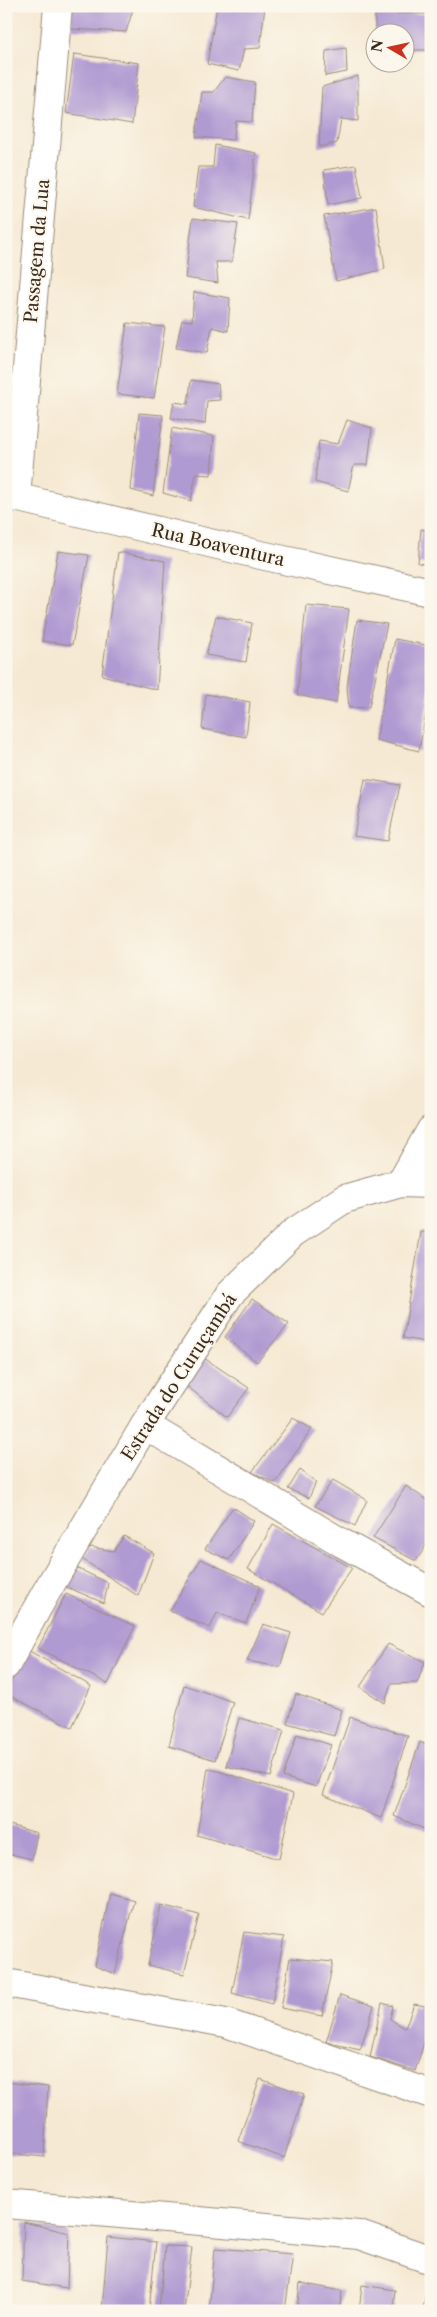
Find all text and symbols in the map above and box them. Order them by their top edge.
north arrow [364,22,414,72]
text: N [367,39,387,53]
street label: Passagem da Lua [20,177,54,324]
street label: Rua Boaventura [149,519,287,571]
street label: Estrada do Curuçambá [117,1289,242,1465]

